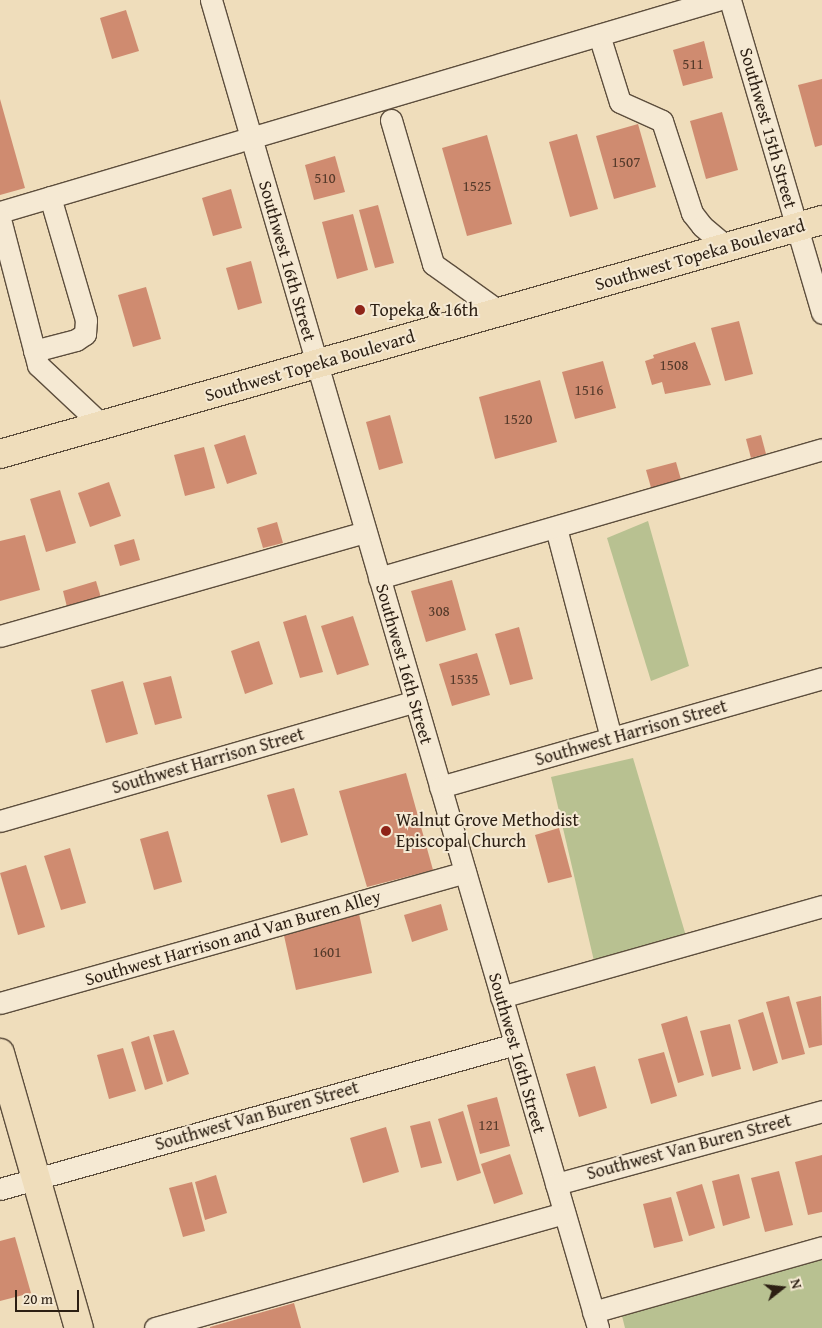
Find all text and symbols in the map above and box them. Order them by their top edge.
street label: Southwest 15th Street [735,45,801,211]
house number: 511 [682,55,704,73]
house number: 1507 [612,153,640,171]
house number: 510 [314,169,336,187]
house number: 1525 [463,177,491,195]
street label: Southwest 16th Street [254,178,320,344]
street label: Southwest Topeka Boulevard [593,215,807,295]
place label: Topeka & 16th [370,299,478,321]
marker: Topeka & 16th [354,304,366,316]
street label: Southwest Topeka Boulevard [203,326,417,406]
house number: 1508 [660,356,688,374]
house number: 1516 [575,381,603,399]
house number: 1520 [504,410,532,428]
street label: Southwest 16th Street [371,581,437,747]
house number: 308 [428,602,450,620]
house number: 1535 [450,670,478,688]
street label: Southwest Harrison Street [532,695,730,771]
street label: Southwest Harrison Street [109,723,307,799]
place label: Walnut Grove Methodist Episcopal Church [396,810,579,852]
marker: Walnut Grove Methodist Episcopal Church [380,825,392,837]
street label: Southwest Harrison and Van Buren Alley [83,885,383,991]
house number: 1601 [313,943,341,961]
street label: Southwest 16th Street [484,970,550,1136]
street label: Southwest Van Buren Street [153,1077,361,1155]
street label: Southwest Van Buren Street [584,1109,794,1185]
house number: 121 [478,1116,500,1134]
north arrow [757,1263,807,1313]
text: N [786,1277,807,1291]
scale bar [18,1280,81,1312]
text: 20 m [23,1288,53,1309]

